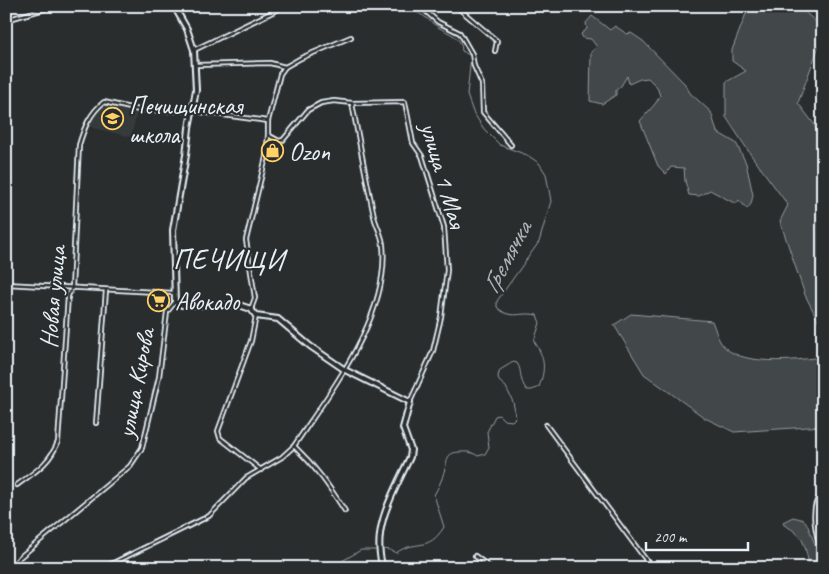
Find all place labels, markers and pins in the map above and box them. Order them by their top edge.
place label: Печищинская школа [129,90,245,151]
school or university icon: Печищинская школа [101,107,125,131]
place label: Ozon [289,136,331,168]
shop icon: Ozon [261,139,285,163]
place label: Авокадо [175,286,241,318]
supermarket icon: Авокадо [147,289,171,313]

